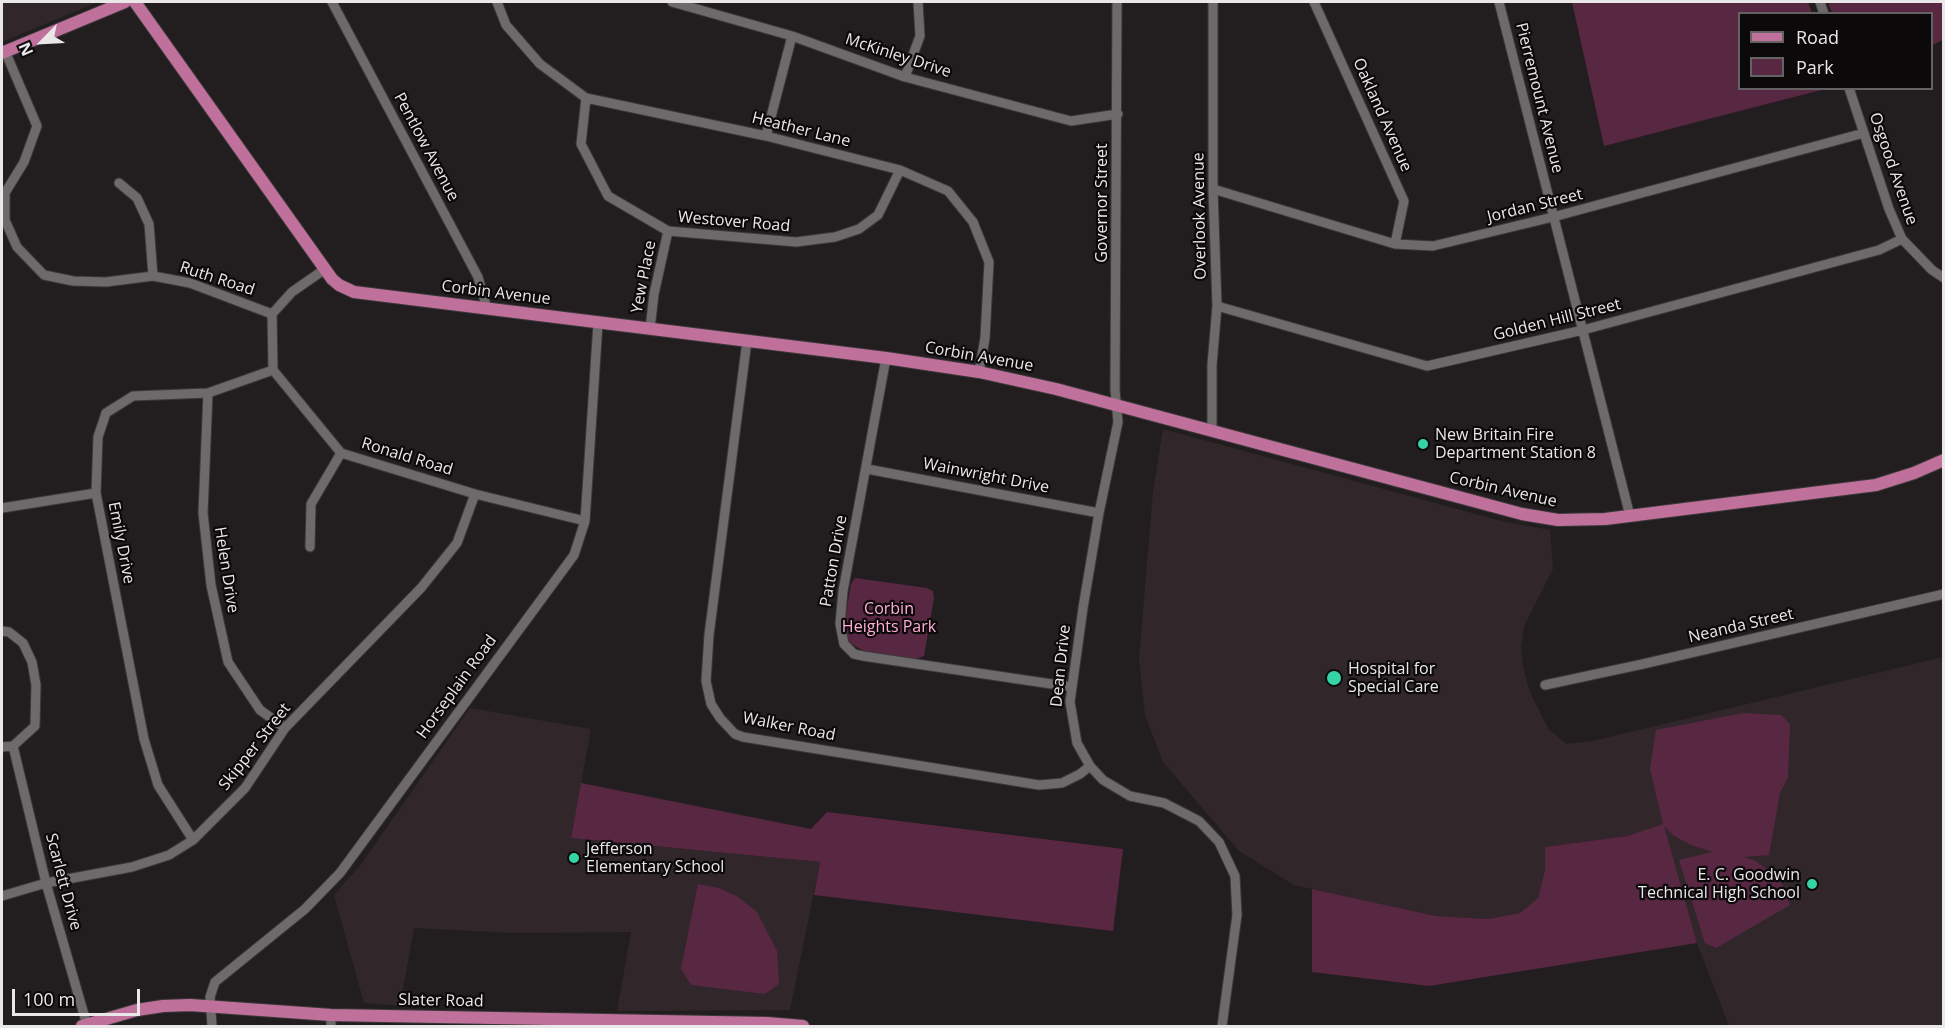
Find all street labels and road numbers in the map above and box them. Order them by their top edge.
street label: Pierremount Avenue [1511,21,1567,175]
street label: McKinley Drive [843,30,953,82]
street label: Oakland Avenue [1348,55,1416,175]
street label: Pentlow Avenue [389,89,463,205]
street label: Heather Lane [750,108,852,152]
street label: Osgood Avenue [1865,110,1921,228]
street label: Governor Street [1092,143,1112,263]
street label: Overlook Avenue [1189,152,1211,280]
street label: Jordan Street [1485,185,1585,227]
street label: Westover Road [677,208,791,236]
street label: Yew Place [628,239,660,315]
street label: Ruth Road [177,258,257,300]
street label: Corbin Avenue [440,277,552,309]
street label: Golden Hill Street [1491,295,1623,345]
street label: Corbin Avenue [923,338,1035,376]
street label: Ronald Road [359,434,455,480]
street label: Wainwright Drive [921,454,1051,498]
street label: Corbin Avenue [1447,468,1559,512]
street label: Emily Drive [104,500,138,586]
street label: Patton Drive [816,514,852,608]
street label: Helen Drive [210,526,242,614]
street label: Neanda Street [1687,605,1795,647]
street label: Dean Drive [1047,624,1075,708]
street label: Horseplain Road [413,631,501,743]
street label: Skipper Street [215,700,295,794]
street label: Walker Road [741,709,837,745]
street label: Scarlett Drive [41,831,85,933]
street label: Slater Road [398,991,484,1011]

